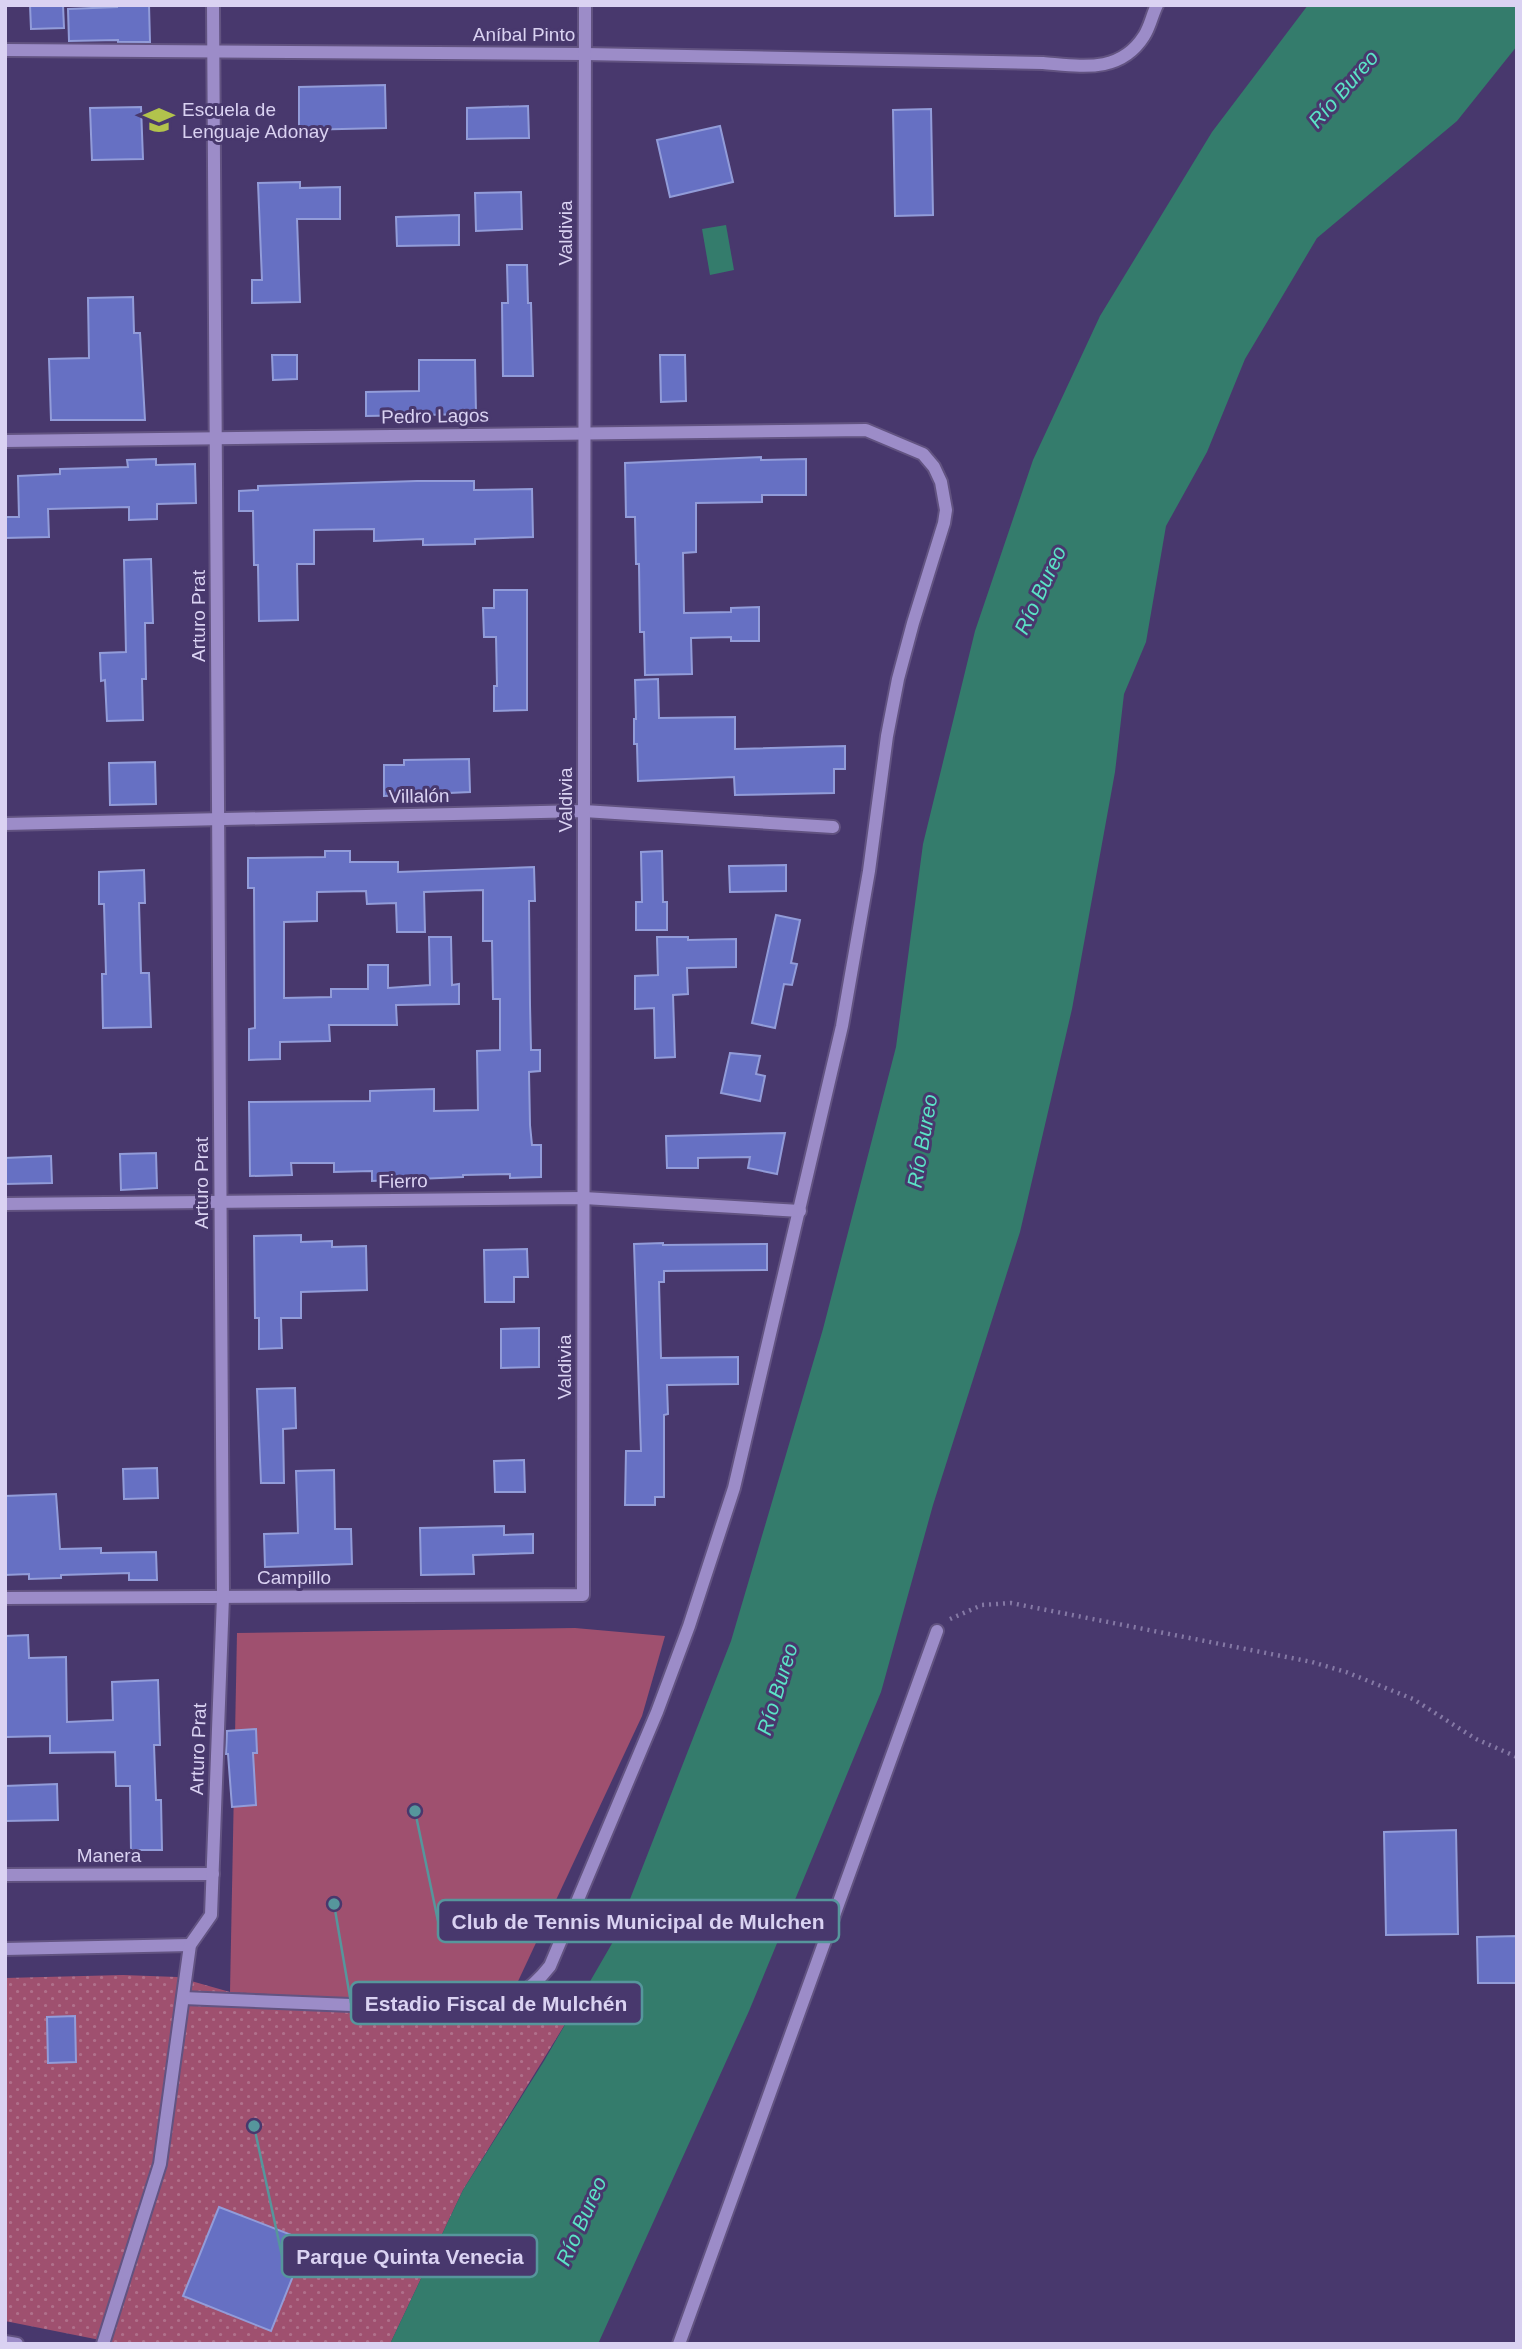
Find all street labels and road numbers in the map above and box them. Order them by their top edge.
street label: Aníbal Pinto [473,24,575,45]
street label: Valdivia [555,200,576,266]
street label: Pedro Lagos [381,405,489,427]
street label: Arturo Prat [188,569,209,662]
street label: Valdivia [555,767,576,833]
street label: Villalón [388,785,450,807]
street label: Arturo Prat [191,1136,212,1229]
street label: Fierro [378,1170,428,1192]
street label: Valdivia [554,1334,575,1400]
street label: Campillo [257,1567,331,1588]
street label: Arturo Prat [186,1702,210,1795]
street label: Manera [77,1845,142,1866]

